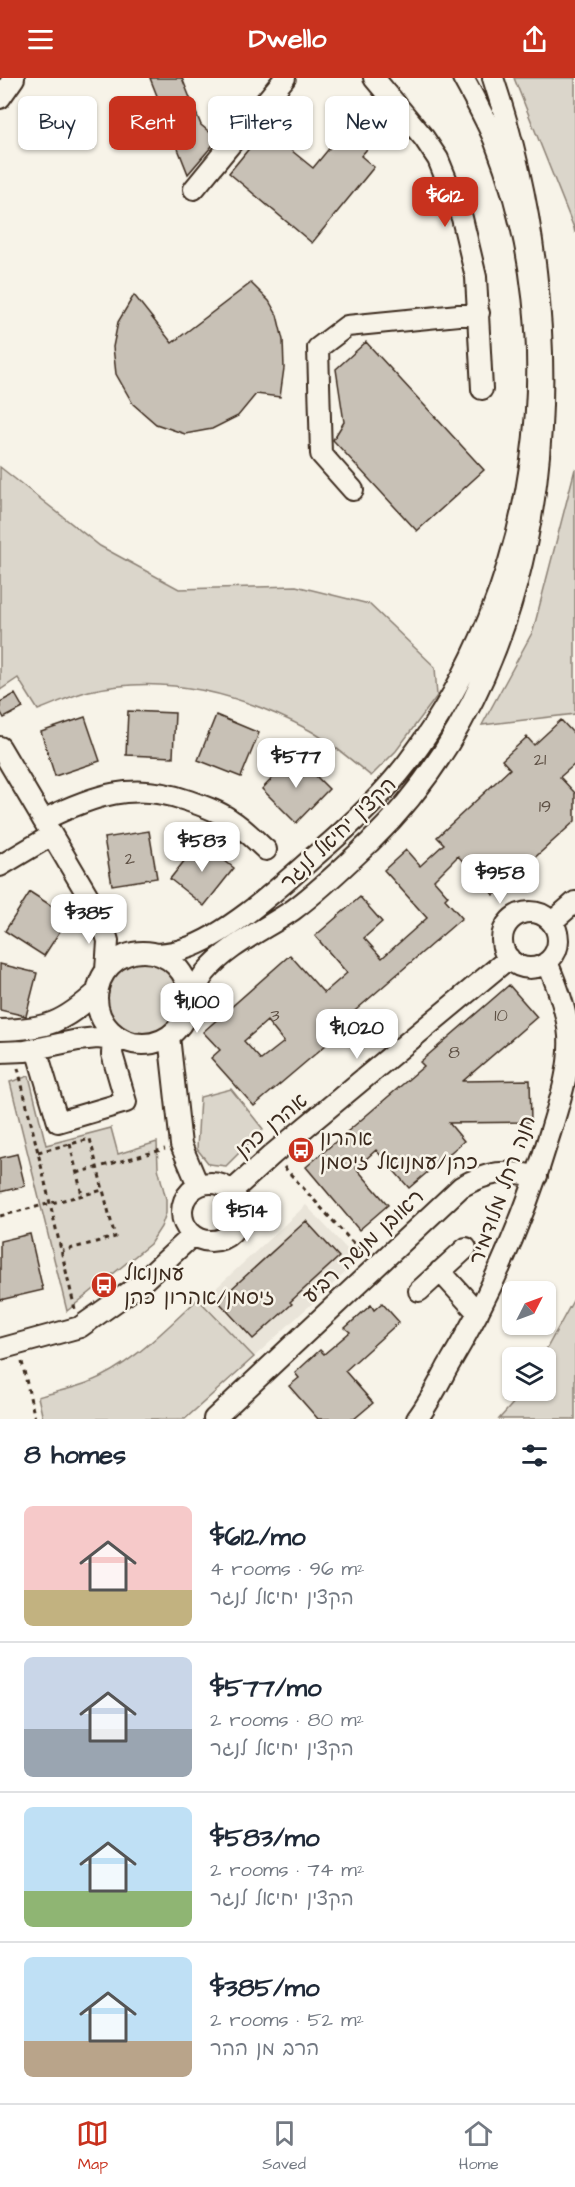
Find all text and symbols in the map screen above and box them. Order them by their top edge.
text: Dwello [249,20,326,58]
icon: menu [24,23,57,56]
icon: share [518,23,551,56]
chip: Buy [18,96,97,150]
chip: Rent [109,96,196,150]
chip: Filters [208,96,313,150]
chip: New [325,96,409,150]
pin: $612 [409,177,481,228]
text: $612 [426,182,464,210]
pin: $577 [260,738,332,789]
text: $577 [271,743,321,771]
house number: 21 [534,747,546,772]
street label: הקצין יחיאל לנגר [274,770,403,896]
house number: 19 [539,794,551,819]
pin: $583 [166,822,238,873]
text: $583 [178,827,226,855]
house number: 2 [125,846,136,871]
pin: $958 [464,854,536,905]
text: $958 [475,859,525,887]
pin: $385 [53,894,125,945]
text: $385 [65,899,113,927]
pin: $1,100 [148,983,246,1034]
text: $1,100 [174,988,220,1016]
house number: 3 [270,1003,280,1028]
house number: 10 [494,1003,508,1028]
pin: $1,020 [308,1009,406,1060]
text: $1,020 [330,1014,384,1042]
house number: 8 [448,1040,460,1065]
street label: אהרן כהן [229,1087,314,1164]
street label: חנה רחל מלודמיר [462,1112,543,1269]
place label: אהרון כהן/עמנואל זיסמן [320,1124,478,1177]
bus stop icon: אהרון כהן/עמנואל זיסמן [286,1135,316,1165]
street label: ראובן מנשה רביע [296,1183,430,1310]
pin: $514 [211,1192,283,1243]
text: $514 [226,1197,268,1225]
place label: עמנואל זיסמן/אהרון כהן [124,1259,275,1312]
bus stop icon: עמנואל זיסמן/אהרון כהן [89,1270,119,1300]
north arrow [502,1281,556,1335]
map controls [502,1281,556,1401]
button: layers [502,1347,556,1401]
text: 8 homes [24,1437,126,1473]
icon: filters [518,1439,551,1472]
text: $612/mo [210,1519,306,1555]
icon: home [72,1530,144,1602]
text: 4 rooms · 96 m² [210,1555,365,1583]
text: הקצין יחיאל לנגר [210,1584,354,1612]
text: $577/mo [210,1670,322,1706]
icon: home [72,1681,144,1753]
text: 2 rooms · 80 m² [210,1706,364,1734]
text: הקצין יחיאל לנגר [210,1735,354,1763]
text: $583/mo [210,1820,320,1856]
icon: home [72,1831,144,1903]
text: 2 rooms · 74 m² [210,1856,364,1884]
text: הקצין יחיאל לנגר [210,1885,354,1913]
text: $385/mo [210,1970,320,2006]
icon: home [72,1981,144,2053]
text: 2 rooms · 52 m² [210,2006,364,2034]
text: הרב מן ההר [210,2035,319,2063]
tab: Map [76,2117,109,2175]
tab: Saved [262,2117,306,2175]
tab: Home [459,2117,499,2175]

